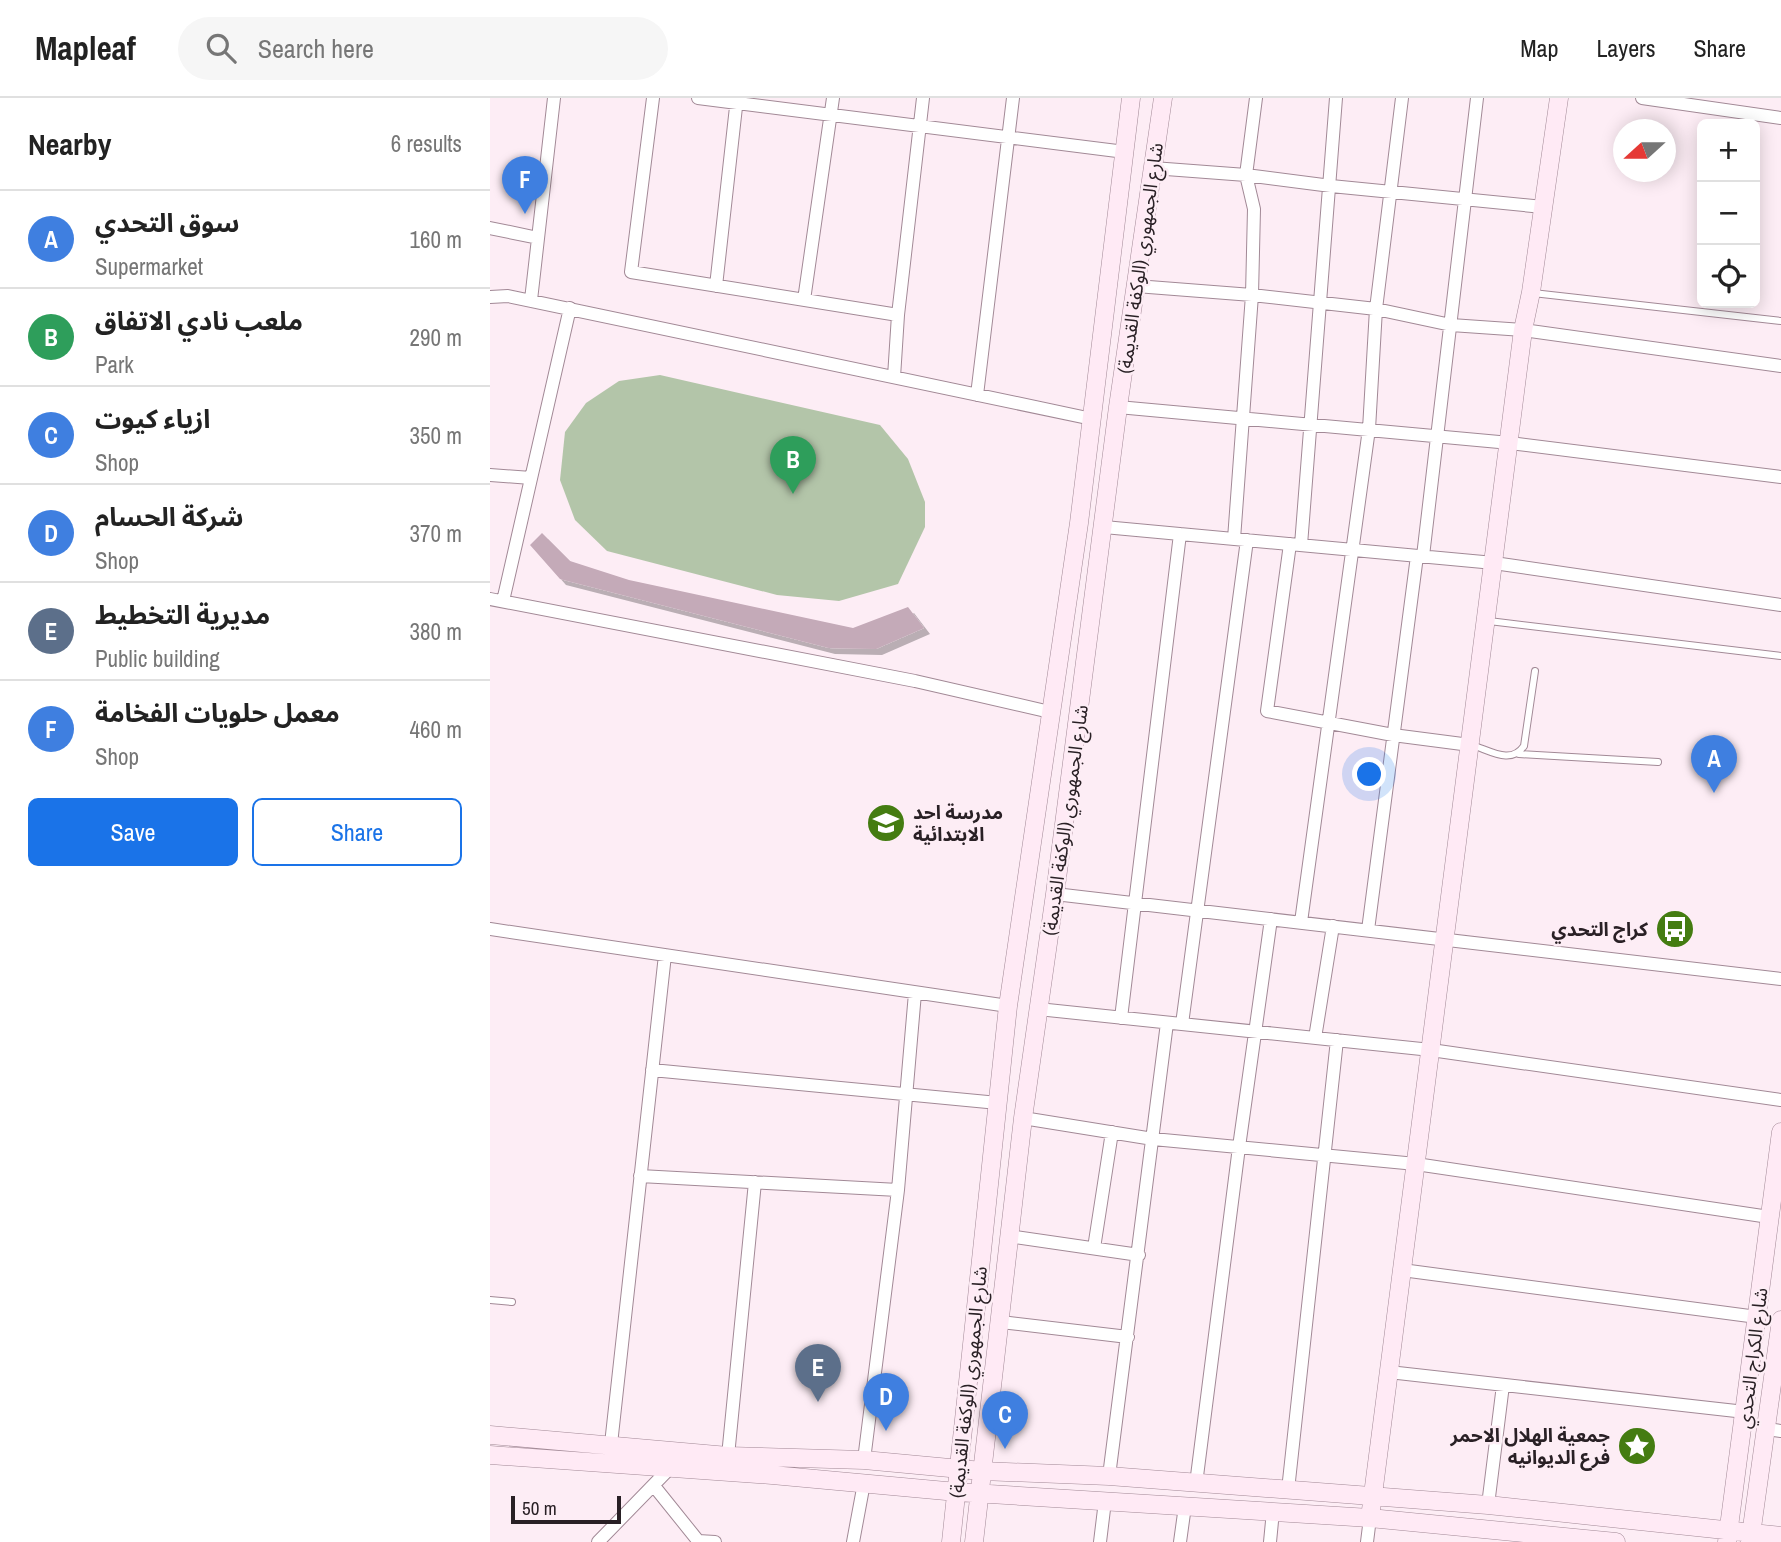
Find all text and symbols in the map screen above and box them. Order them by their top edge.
search box [178,17,668,80]
text: Mapleaf [35,26,136,70]
icon: search [202,29,240,67]
text: Search here [258,31,374,66]
text: Map [1520,32,1558,64]
text: Layers [1596,32,1655,64]
text: Share [1693,32,1746,64]
north arrow [1613,119,1676,182]
map controls [1697,119,1760,308]
button: + [1697,119,1760,182]
text: Nearby [28,124,111,164]
text: 6 results [391,128,462,159]
street label: شارع الجمهوري (الوكفة القديمة) [1111,141,1171,375]
pin: F [502,156,548,214]
button: − [1697,182,1760,245]
text: سوق التحدي [95,205,240,240]
text: A [44,224,58,255]
text: 160 m [410,224,462,255]
button: locate [1697,245,1760,308]
text: Supermarket [95,251,203,282]
text: ملعب نادي الاتفاق [95,303,303,338]
text: B [44,322,58,353]
text: 290 m [410,322,462,353]
text: Park [95,349,134,380]
text: ازياء كيوت [95,401,210,436]
text: C [44,420,58,451]
text: 350 m [410,420,462,451]
pin: B [770,436,816,494]
text: Shop [95,447,139,478]
text: شركة الحسام [95,499,243,534]
text: D [44,518,58,549]
text: 370 m [410,518,462,549]
text: Shop [95,545,139,576]
text: مديرية التخطيط [95,597,270,632]
text: E [45,616,57,647]
text: 380 m [410,616,462,647]
text: Public building [95,643,220,674]
text: معمل حلويات الفخامة [95,695,340,730]
street label: شارع الجمهوري (الوكفة القديمة) [1036,703,1096,937]
text: F [45,714,57,745]
text: 460 m [410,714,462,745]
pin: A [1691,735,1737,793]
text: Shop [95,741,139,772]
your location [1352,757,1386,791]
button: Save [28,798,238,866]
button: Share [252,798,462,866]
place label: مدرسة احد الابتدائية [913,799,1003,847]
school or university icon: مدرسة احد الابتدائية [865,802,907,844]
bus stop icon: كراج التحدي [1654,908,1696,950]
place label: كراج التحدي [1551,916,1648,944]
street label: شارع الجمهوري (الوكفة القديمة) [943,1265,995,1499]
street label: شارع الكراج التحدي [1730,1286,1776,1430]
pin: E [795,1344,841,1402]
pin: D [863,1373,909,1431]
pin: C [982,1391,1028,1449]
place label: جمعية الهلال الاحمر فرع الديوانيه [1449,1422,1610,1471]
place icon: جمعية الهلال الاحمر فرع الديوانيه [1616,1425,1658,1467]
scale bar [511,1493,621,1525]
text: 50 m [522,1495,557,1521]

